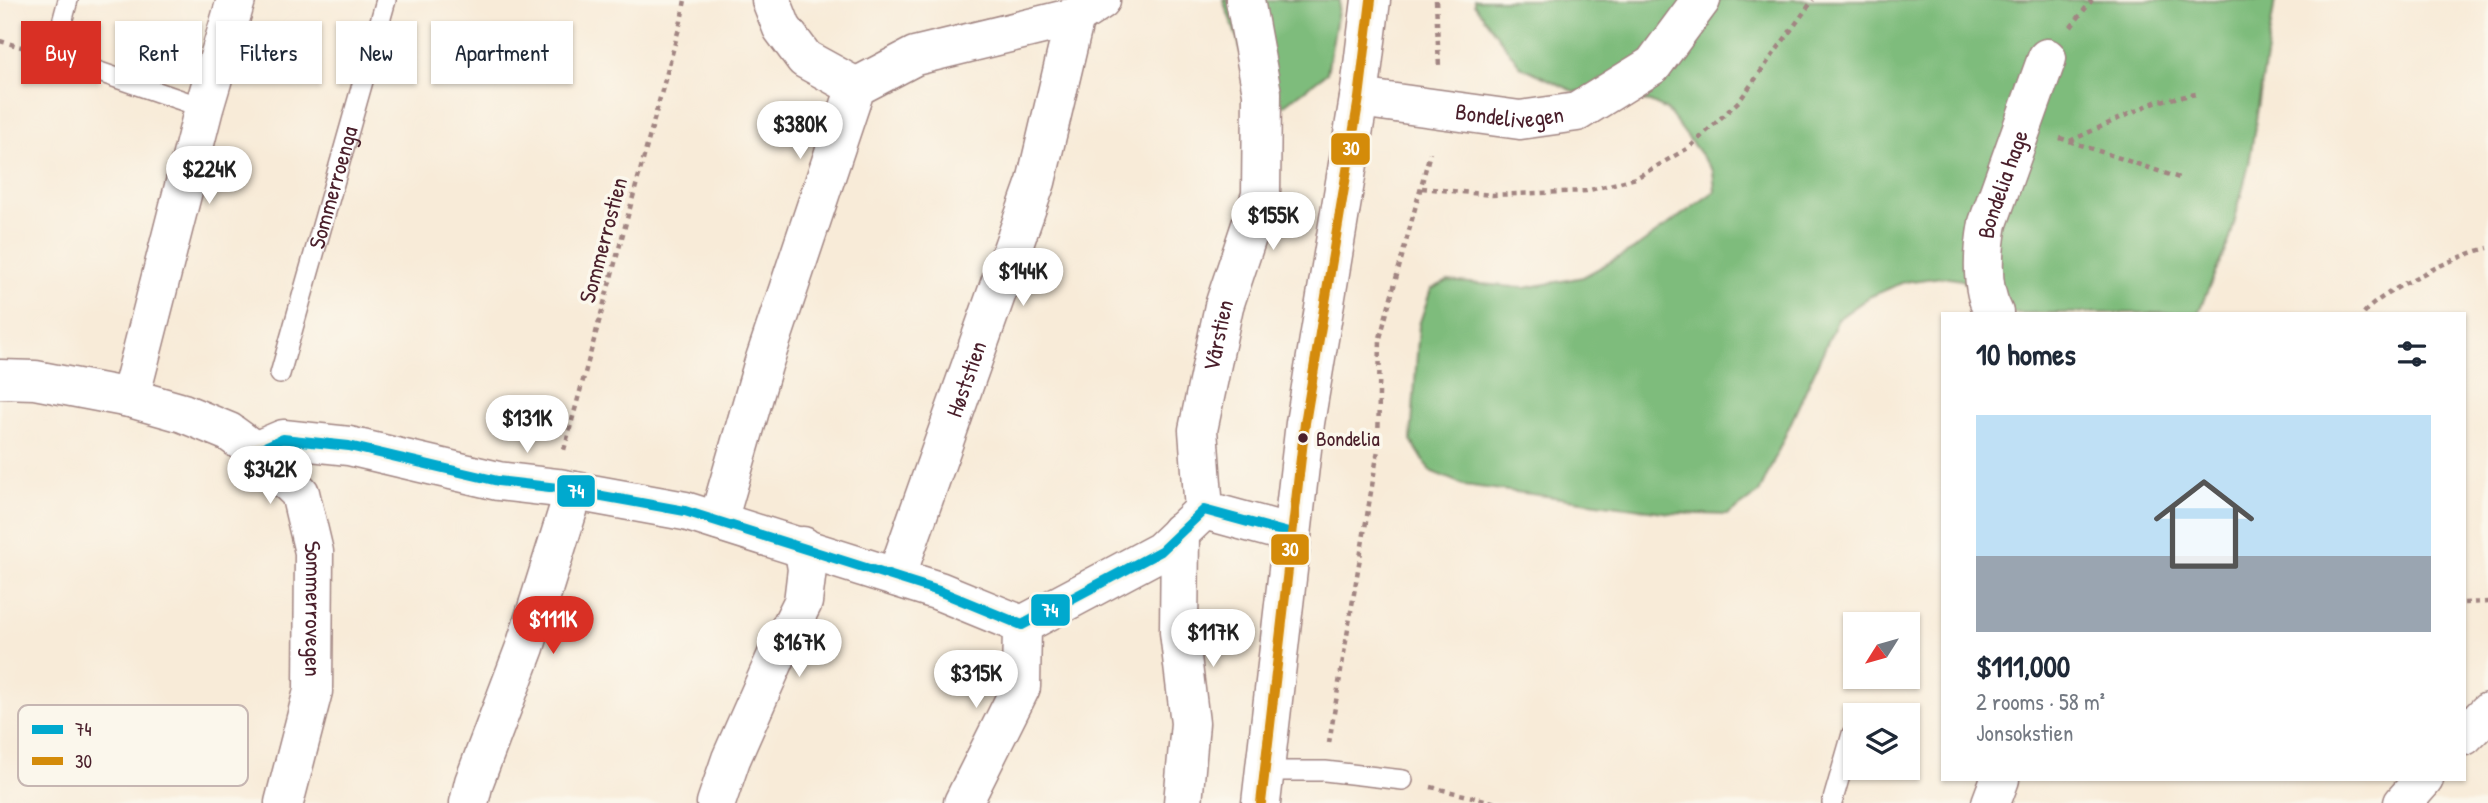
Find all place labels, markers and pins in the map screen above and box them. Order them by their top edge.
pin: $380K [751,102,849,161]
pin: $224K [160,146,258,206]
pin: $155K [1224,192,1322,252]
pin: $144K [974,248,1072,308]
pin: $131K [478,396,576,455]
place label: Bondelia [1316,424,1380,453]
marker: Bondelia [1296,431,1310,445]
pin: $342K [221,447,319,506]
pin: $111K [504,596,602,656]
pin: $117K [1164,610,1262,669]
pin: $167K [750,620,848,679]
pin: $315K [927,650,1025,710]

